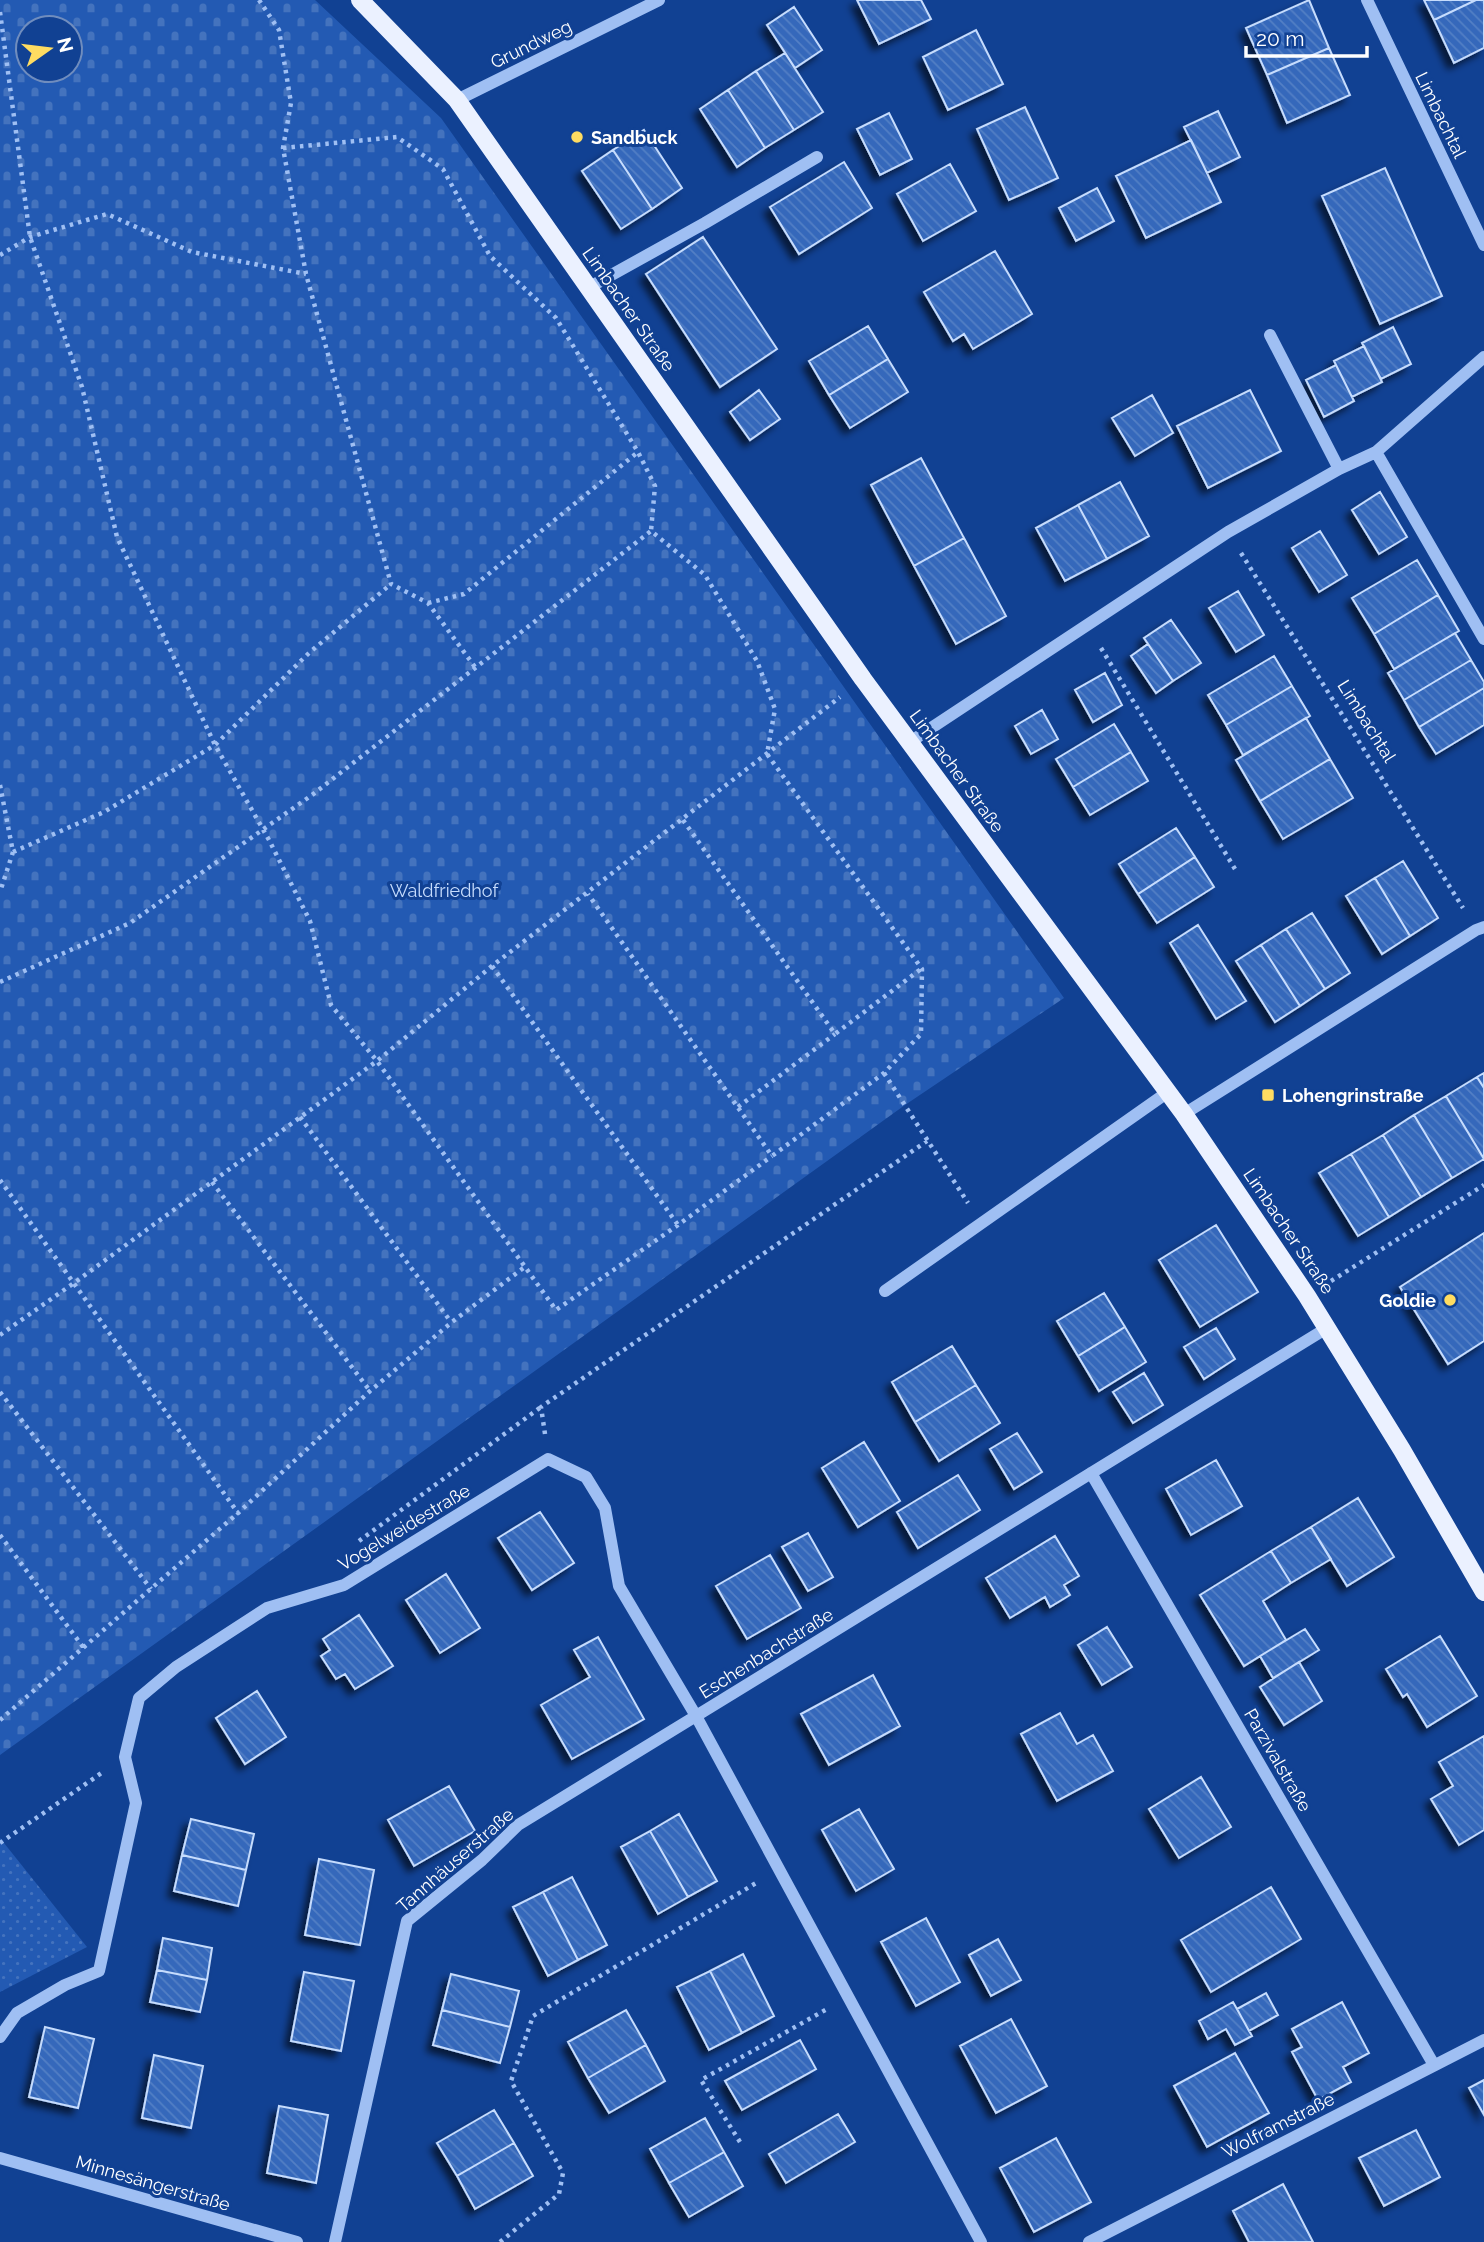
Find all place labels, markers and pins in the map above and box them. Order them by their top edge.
place label: Sandbuck [591,127,678,148]
marker: Sandbuck [569,129,585,145]
place label: Lohengrinstraße [1282,1085,1424,1106]
marker: Lohengrinstraße [1260,1087,1276,1103]
place label: Goldie [1379,1290,1436,1311]
marker: Goldie [1442,1292,1458,1308]

